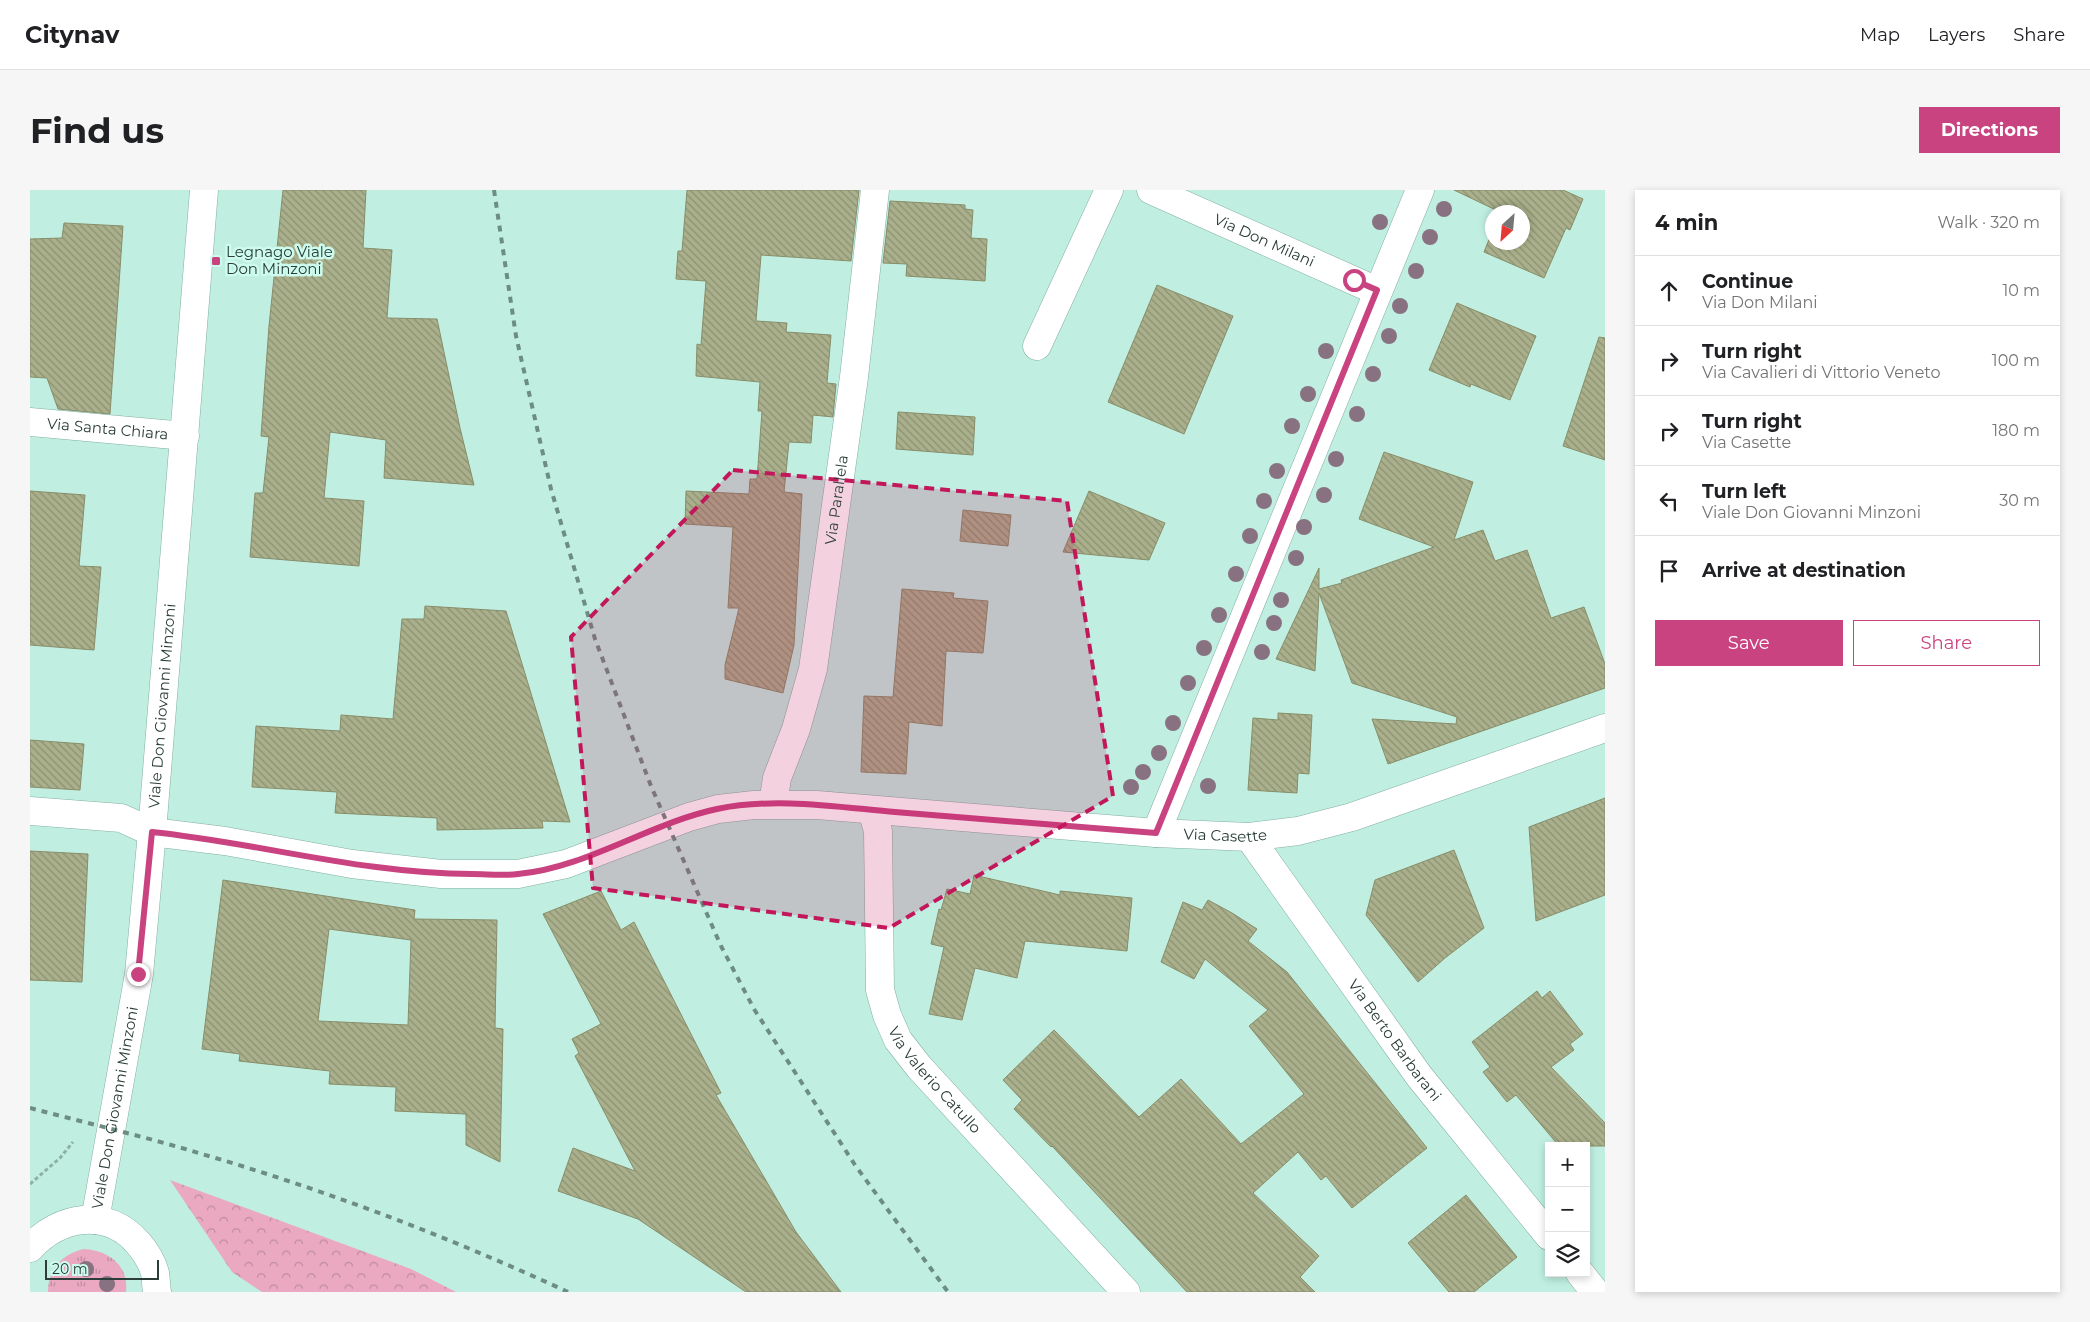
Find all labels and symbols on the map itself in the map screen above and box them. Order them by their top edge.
north arrow [1485,205,1530,250]
street label: Via Don Milani [1211,209,1318,271]
place label: Legnago Viale Don Minzoni [226,242,333,278]
marker: Legnago Viale Don Minzoni [210,255,222,267]
route start [1343,269,1366,292]
street label: Via Santa Chiara [46,414,169,443]
street label: Via Parallela [821,454,852,546]
street label: Viale Don Giovanni Minzoni [144,603,179,809]
street label: Via Casette [1183,824,1268,846]
route end [127,963,150,986]
street label: Via Berto Barbarani [1344,975,1446,1105]
street label: Viale Don Giovanni Minzoni [87,1005,142,1211]
street label: Via Valerio Catullo [884,1023,985,1137]
scale bar [45,1257,159,1280]

